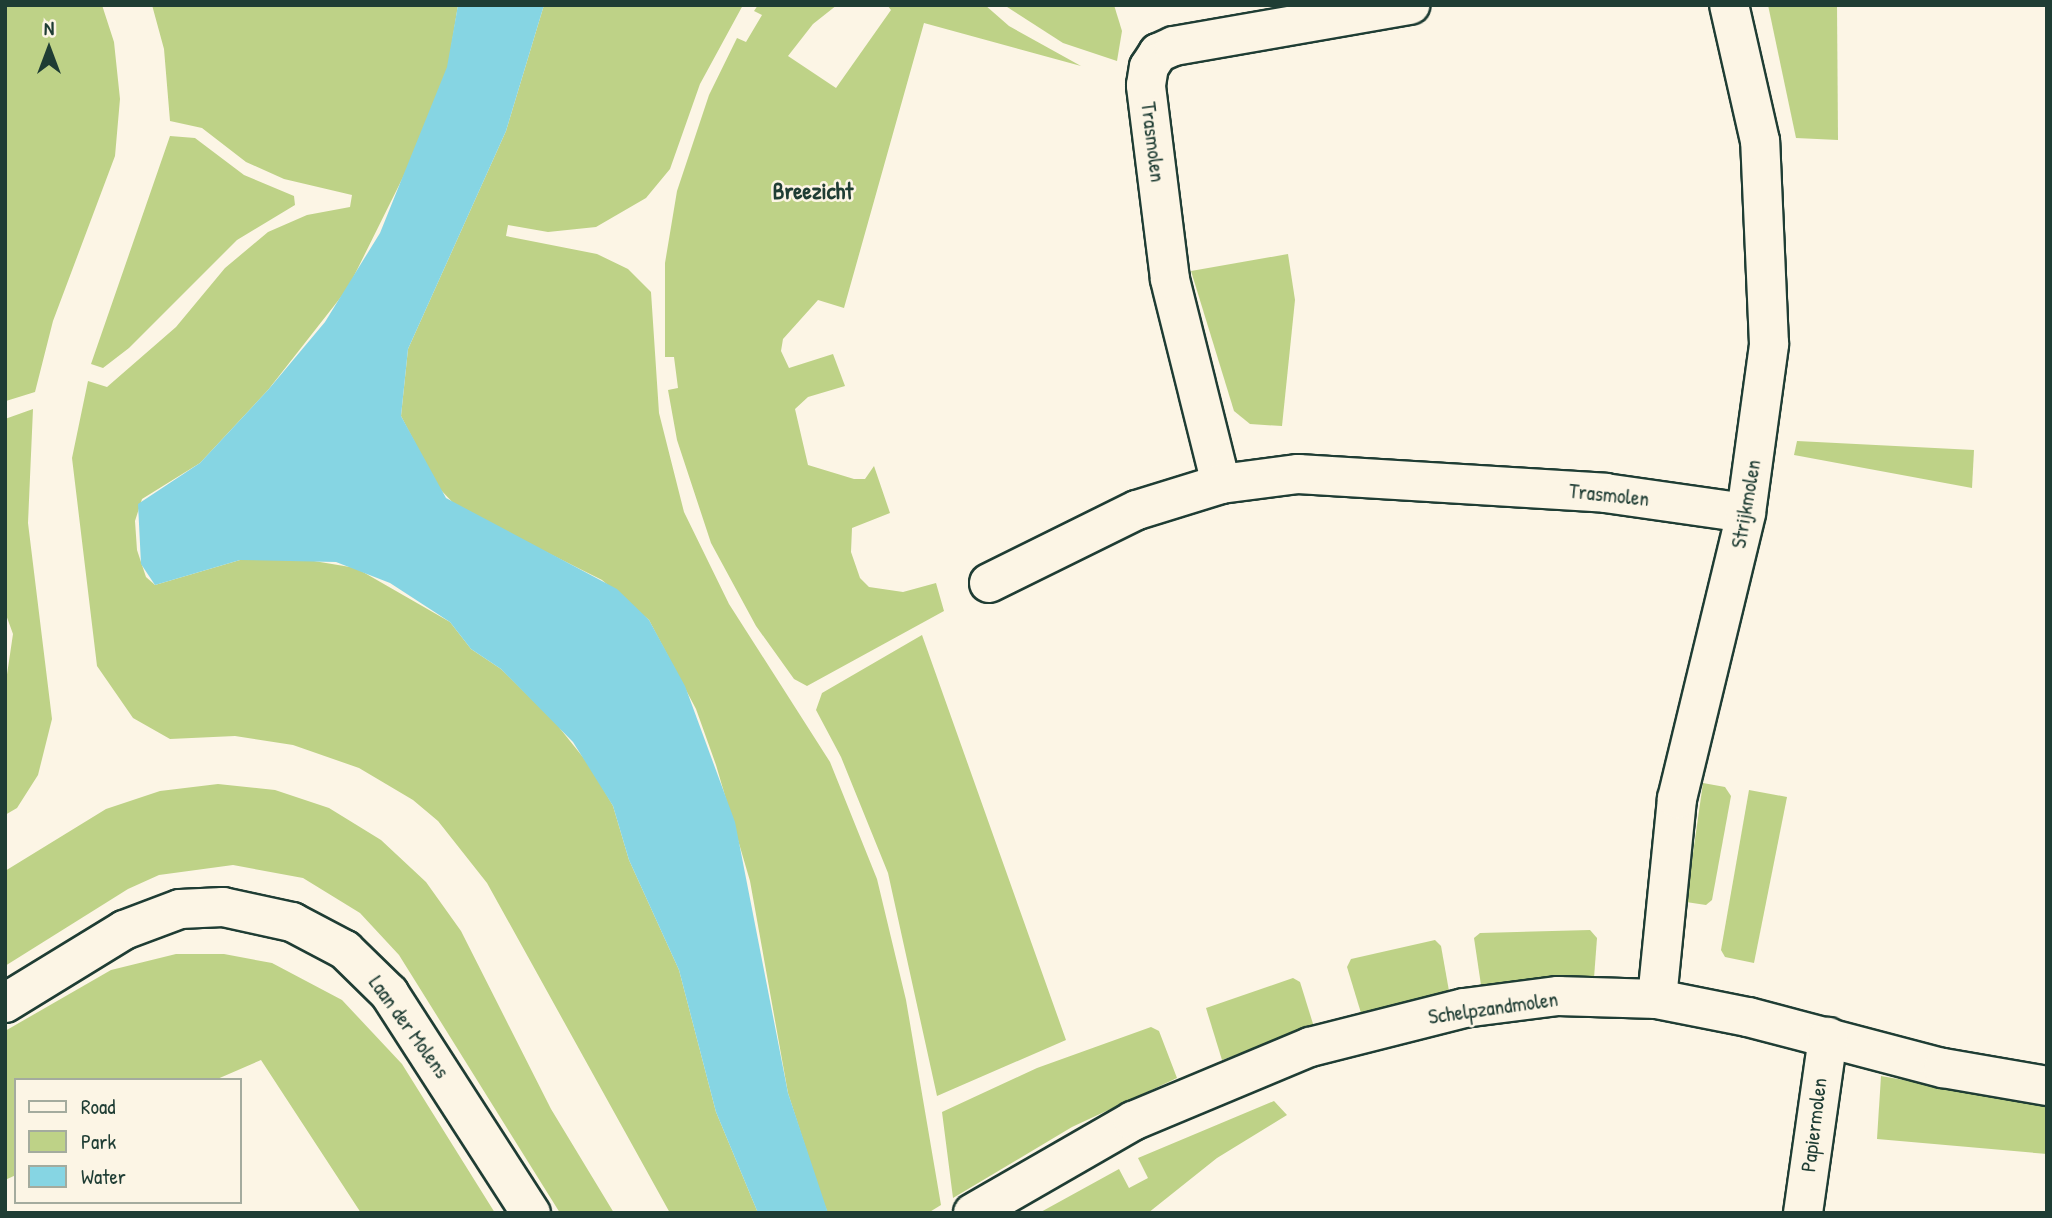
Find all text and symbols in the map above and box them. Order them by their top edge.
north arrow [14,14,84,84]
text: N [44,15,54,41]
street label: Trasmolen [1136,101,1170,183]
district label: Breezicht [773,177,853,205]
street label: Strijkmolen [1726,458,1766,550]
street label: Trasmolen [1568,478,1650,512]
street label: Laan der Molens [363,971,455,1083]
street label: Schelpzandmolen [1427,986,1559,1030]
street label: Papiermolen [1796,1076,1832,1174]
legend [14,1078,242,1204]
text: Road [81,1092,115,1121]
text: Park [81,1127,116,1156]
text: Water [81,1162,126,1191]

